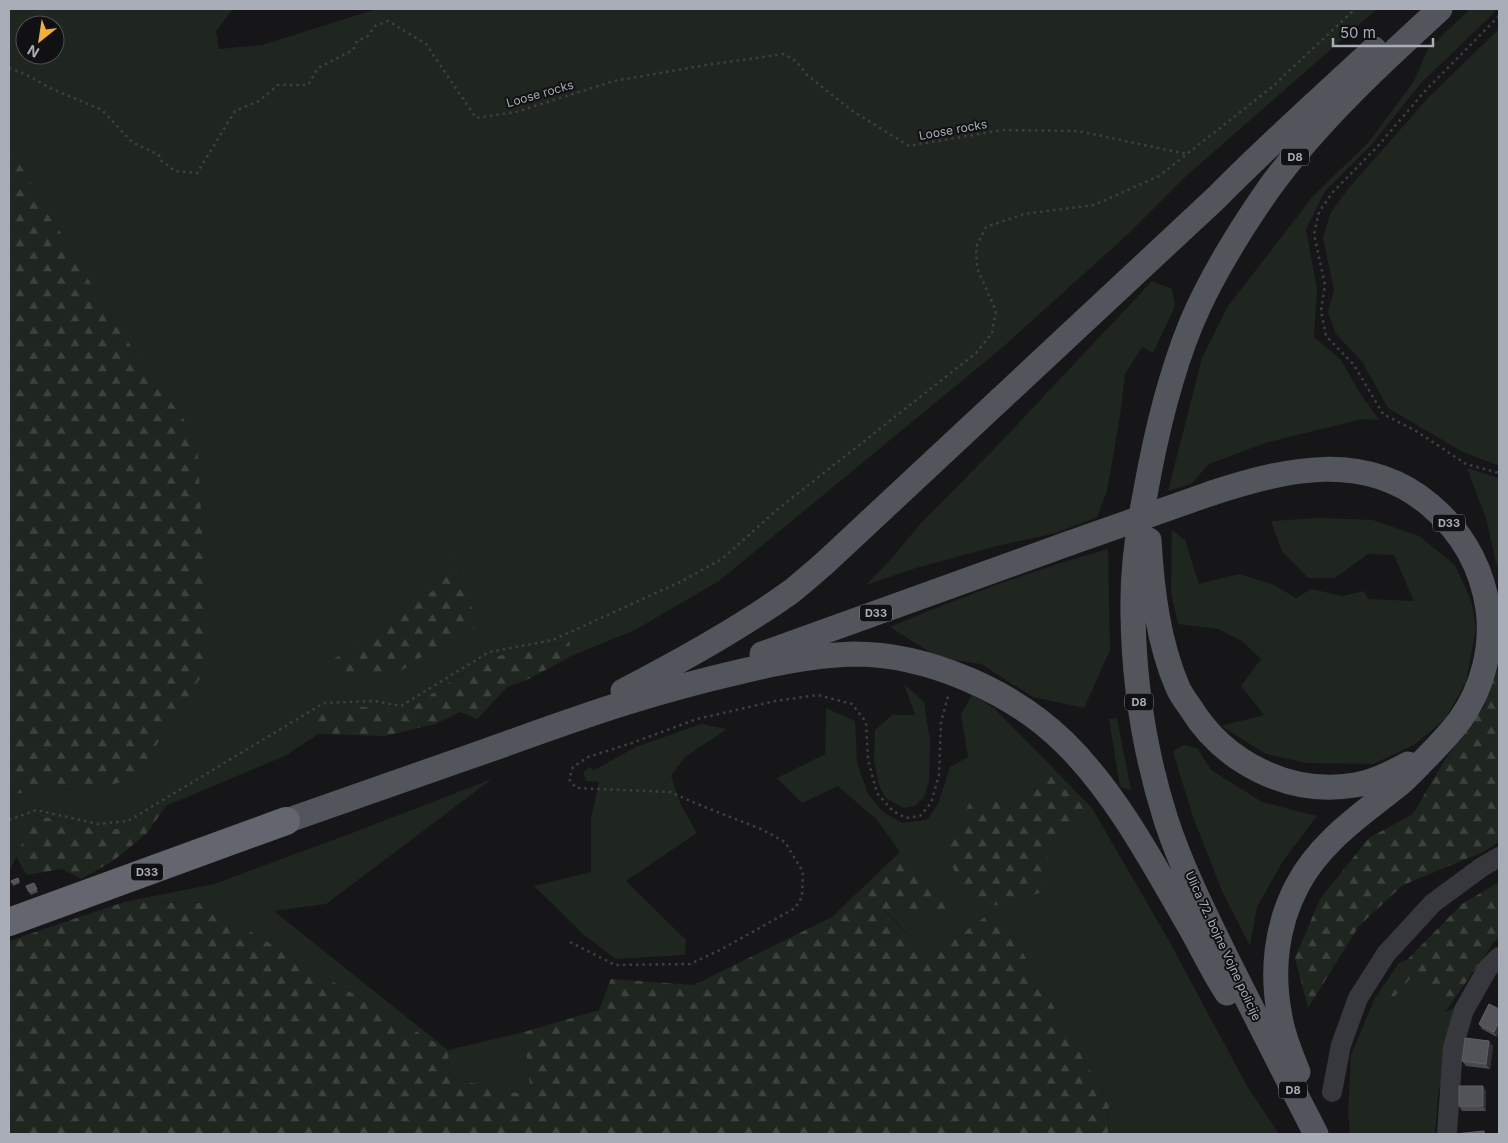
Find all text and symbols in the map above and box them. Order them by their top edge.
north arrow [15,15,65,65]
scale bar [1333,15,1433,47]
text: 50 m [1340,23,1376,42]
text: N [24,42,42,62]
street label: Loose rocks [505,77,575,110]
street label: Loose rocks [918,116,988,143]
road number: D8 [1281,148,1309,166]
road number: D33 [1433,514,1465,532]
road number: D33 [860,604,892,622]
road number: D8 [1125,694,1153,710]
road number: D33 [131,864,163,880]
street label: Ulica 72. bojne Vojne policije [1182,869,1265,1023]
road number: D8 [1279,1082,1307,1098]

